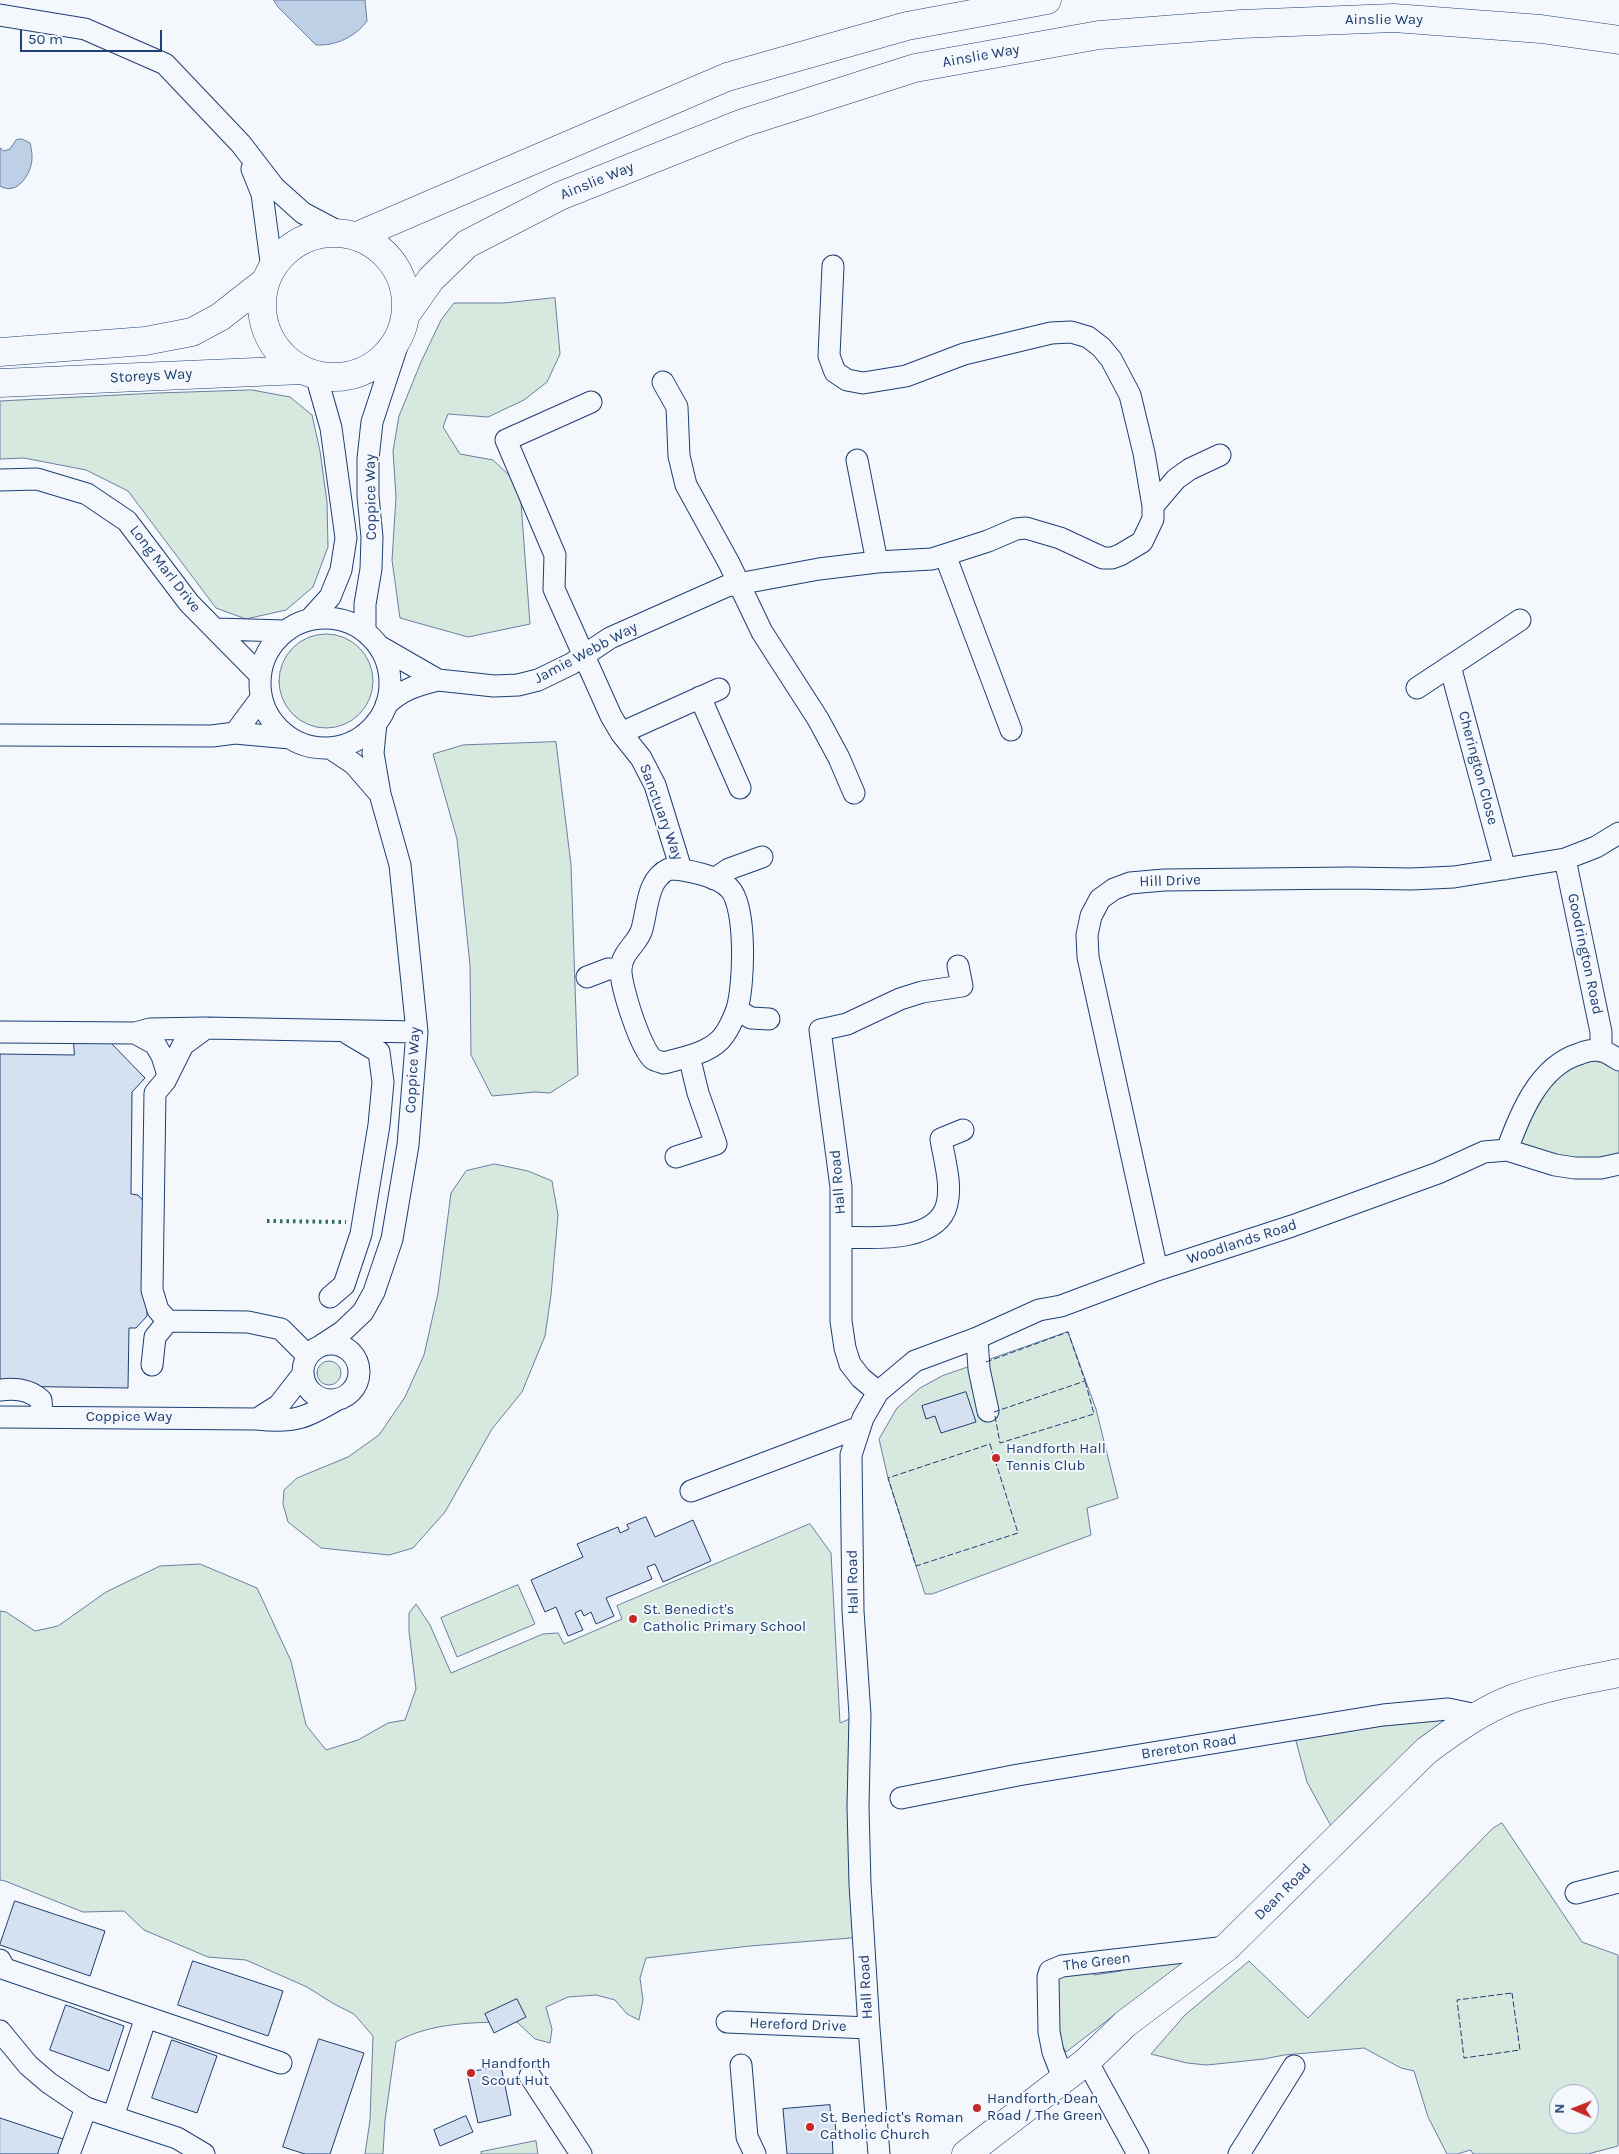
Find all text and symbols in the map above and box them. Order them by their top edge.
street label: Ainslie Way [1345,11,1423,29]
scale bar [22,20,165,52]
text: 50 m [28,30,63,48]
street label: Ainslie Way [941,40,1021,72]
street label: Ainslie Way [557,158,637,204]
street label: Storeys Way [109,365,193,387]
street label: Coppice Way [361,454,381,540]
street label: Long Marl Drive [125,522,205,616]
street label: Jamie Webb Way [531,618,641,688]
street label: Cherington Close [1454,709,1502,827]
street label: Sanctuary Way [635,761,687,863]
street label: Hill Drive [1139,871,1201,891]
street label: Goodrington Road [1563,892,1607,1016]
street label: Coppice Way [402,1026,424,1114]
street label: Hall Road [826,1149,850,1215]
street label: Woodlands Road [1185,1216,1299,1268]
street label: Coppice Way [86,1408,172,1426]
place label: Handforth Hall Tennis Club [1006,1440,1106,1475]
marker: Handforth Hall Tennis Club [990,1452,1002,1464]
street label: Hall Road [843,1549,863,1615]
place label: St. Benedict's Catholic Primary School [643,1601,806,1636]
marker: St. Benedict's Catholic Primary School [627,1613,639,1625]
street label: Brereton Road [1140,1731,1238,1763]
street label: Dean Road [1251,1860,1315,1924]
street label: The Green [1062,1949,1132,1975]
street label: Hall Road [855,1954,877,2020]
street label: Hereford Drive [749,2014,847,2036]
place label: Handforth Scout Hut [481,2055,551,2090]
marker: Handforth Scout Hut [465,2067,477,2079]
north arrow [1549,2084,1599,2134]
place label: Handforth, Dean Road / The Green [987,2090,1102,2125]
marker: Handforth, Dean Road / The Green [971,2102,983,2114]
text: N [1551,2104,1568,2114]
place label: St. Benedict's Roman Catholic Church [820,2109,964,2144]
marker: St. Benedict's Roman Catholic Church [804,2121,816,2133]

